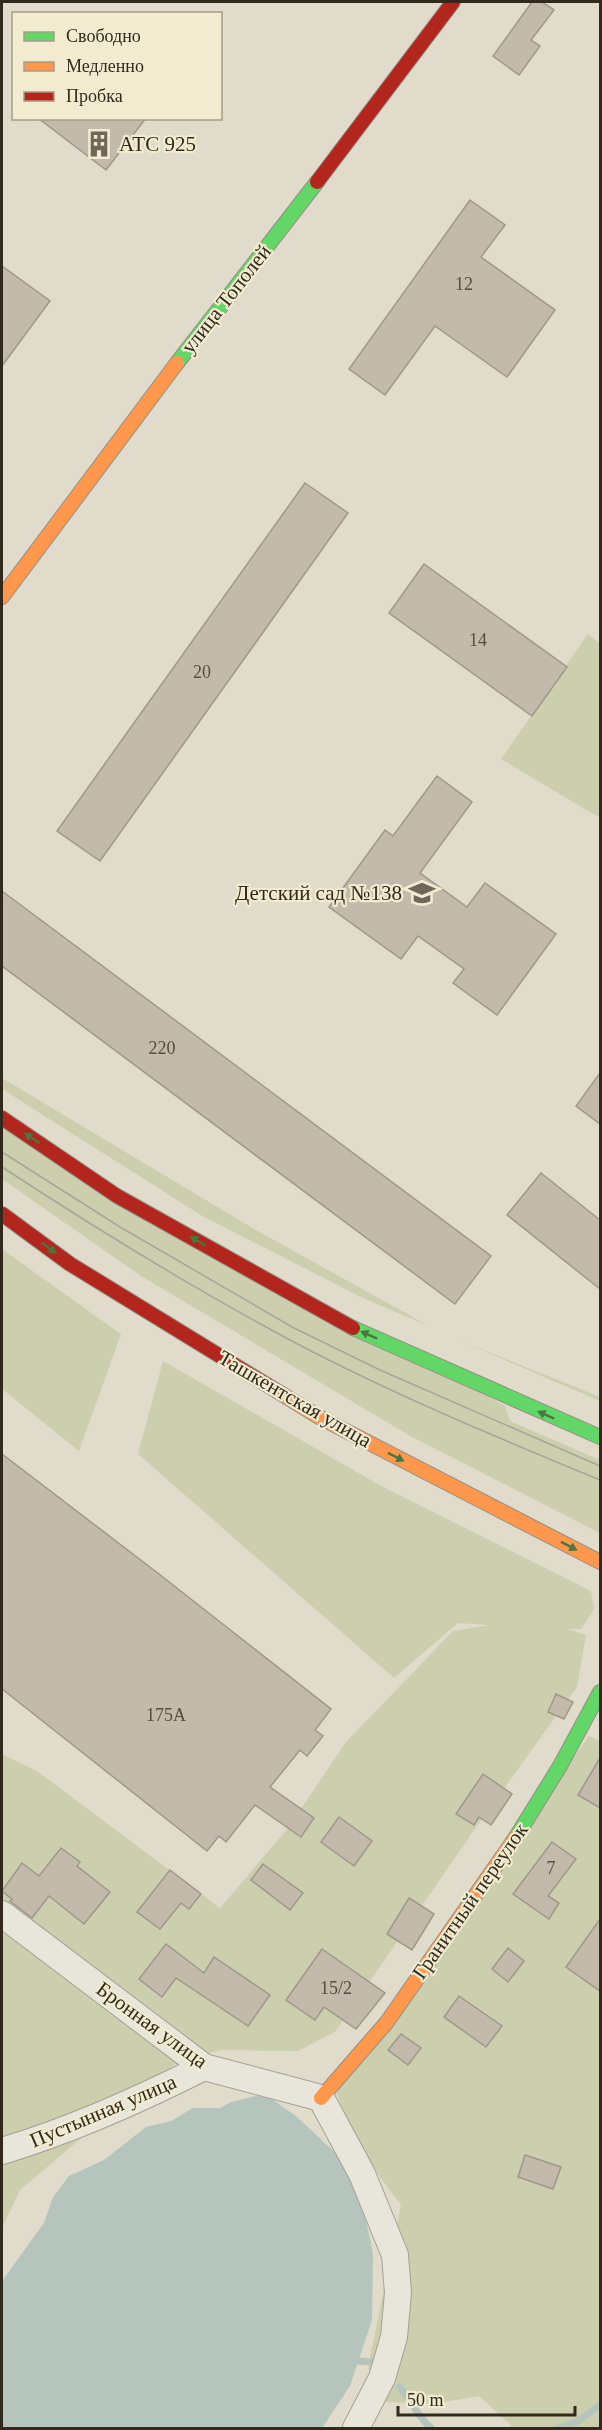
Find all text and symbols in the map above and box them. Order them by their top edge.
legend [12,12,222,120]
text: Свободно [66,26,141,46]
text: Медленно [66,56,144,76]
text: Пробка [66,86,123,106]
building icon: АТС 925 [84,129,114,159]
place label: АТС 925 [119,132,196,156]
street label: улица Тополей [176,240,276,358]
house number: 12 [455,274,473,294]
house number: 14 [469,630,487,650]
house number: 20 [193,662,211,682]
school or university icon: Детский сад №138 [407,878,437,908]
place label: Детский сад №138 [235,881,402,905]
house number: 220 [149,1038,176,1058]
one-way arrow [25,1132,41,1144]
one-way arrow [189,1236,206,1246]
one-way arrow [40,1242,56,1254]
one-way arrow [359,1330,377,1340]
street label: Ташкентская улица [214,1345,376,1453]
one-way arrow [537,1410,555,1420]
one-way arrow [387,1452,404,1461]
one-way arrow [561,1541,578,1551]
house number: 175А [146,1705,186,1725]
street label: Гранитный переулок [407,1818,533,1984]
house number: 7 [547,1858,556,1878]
street label: Бронная улица [92,1977,213,2074]
house number: 15/2 [320,1978,352,1998]
street label: Пустынная улица [26,2069,180,2153]
scale bar [398,2379,575,2417]
text: 50 m [407,2390,444,2410]

